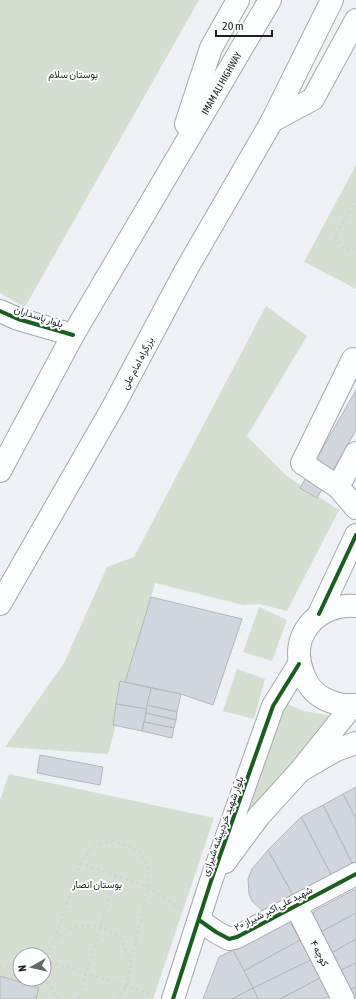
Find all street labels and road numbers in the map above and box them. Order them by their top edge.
street label: IMAM ALI HIGHWAY [199,50,244,116]
street label: بلوار پاسداران [12,303,65,331]
street label: بزرگراه امام علی [119,335,157,392]
street label: بلوار شهید خردپیشه شیرازی [199,775,248,878]
street label: شهید علی اکبر شیراز ۲۰ [232,884,315,934]
street label: کوچه ۴ [307,938,331,970]

